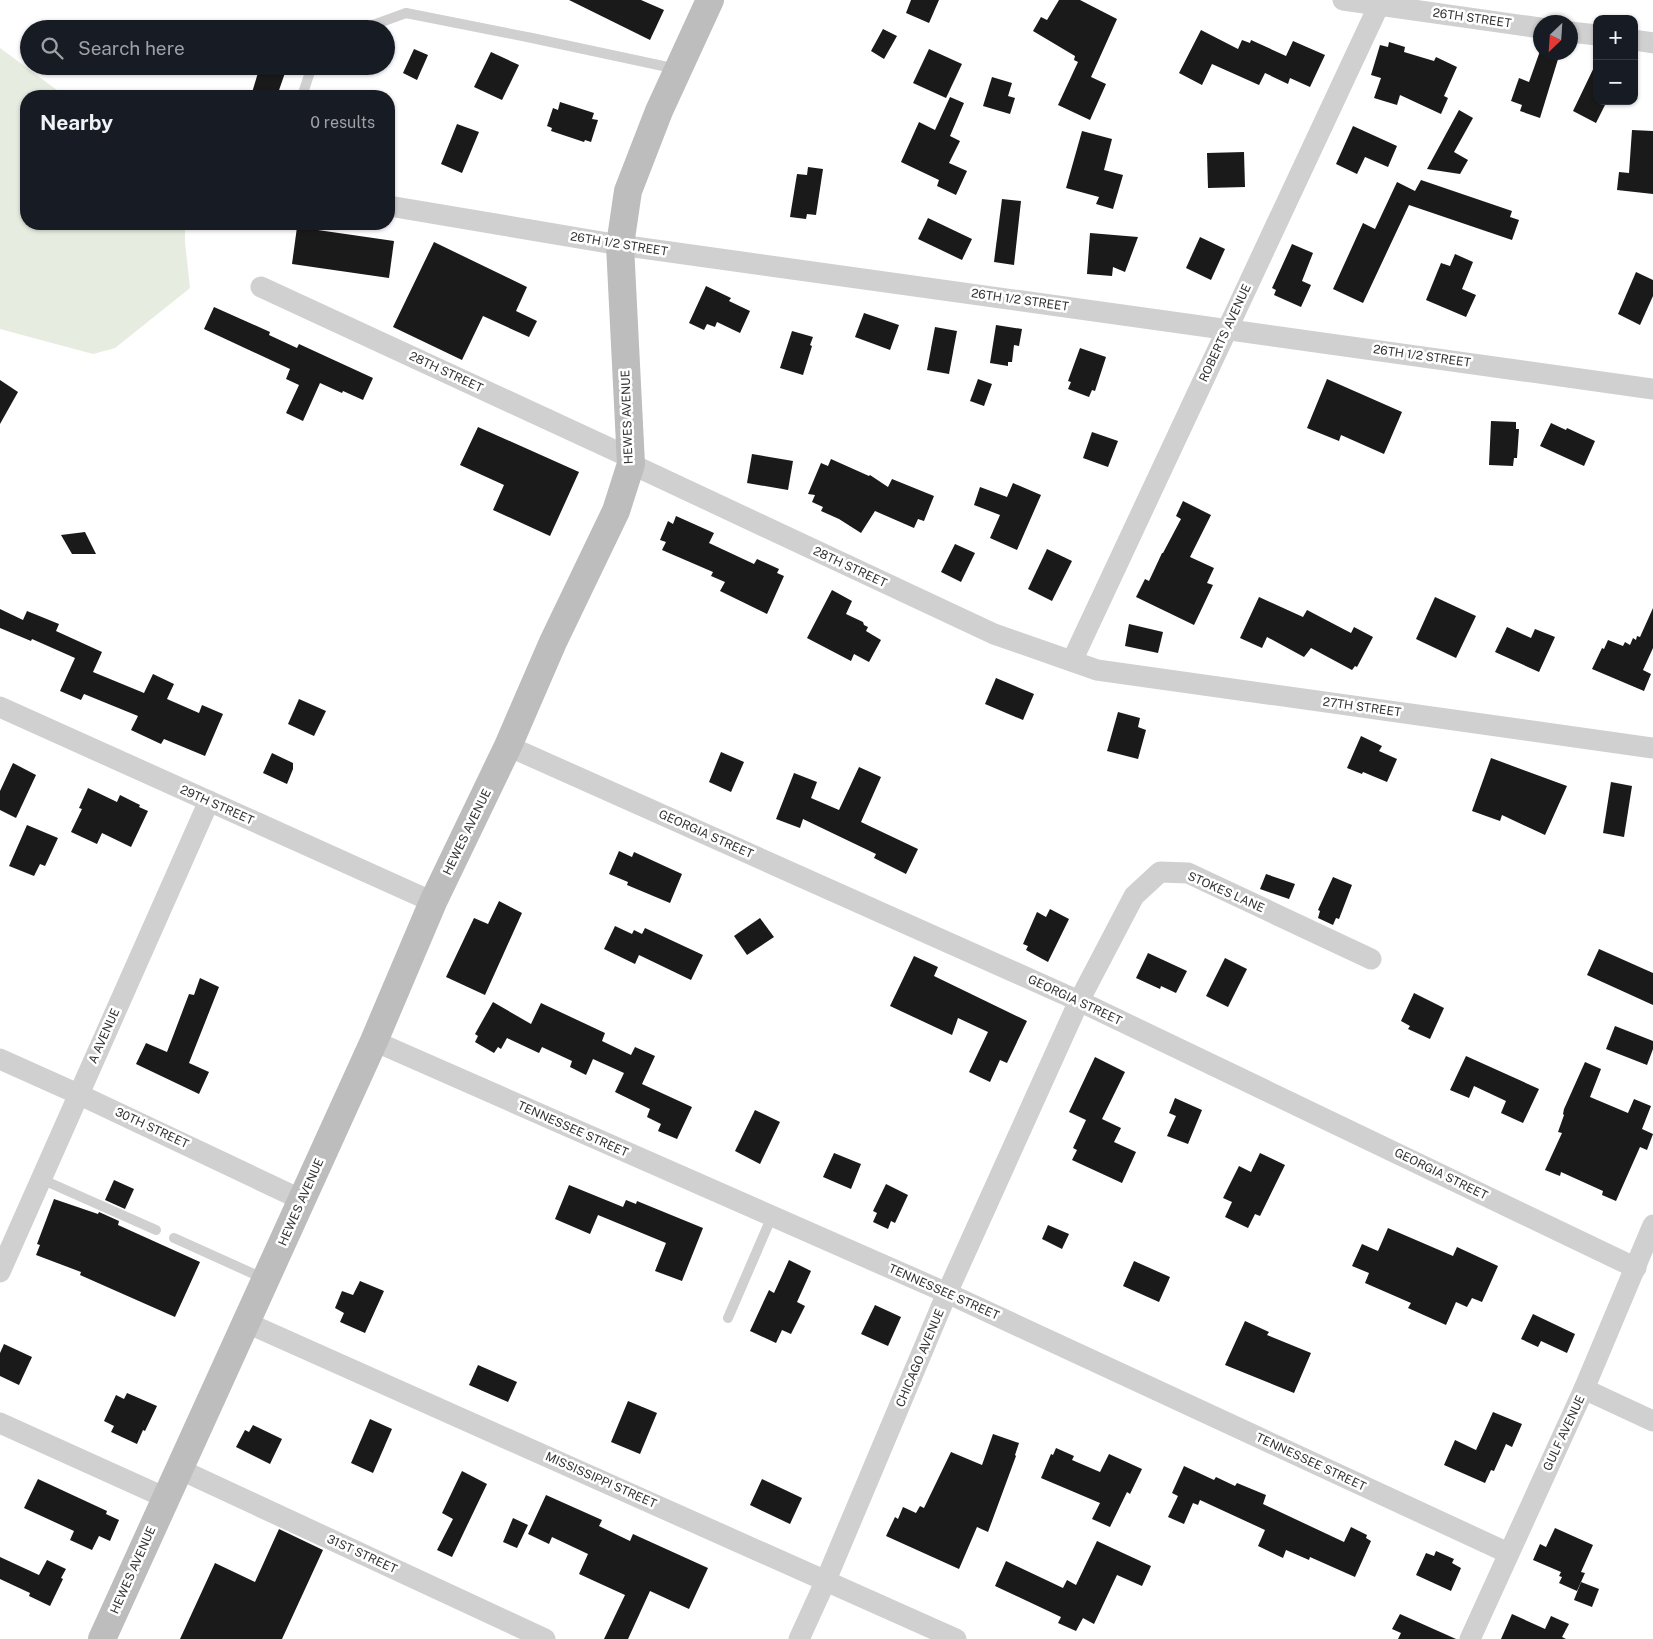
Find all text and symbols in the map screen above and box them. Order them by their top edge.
street label: 26TH STREET [1432,6,1512,30]
north arrow [1533,15,1578,60]
map controls [1593,15,1638,105]
button: + [1593,15,1638,60]
search box [20,20,395,75]
icon: search [38,34,66,62]
text: Search here [78,37,185,59]
button: − [1593,60,1638,105]
text: Nearby [40,110,113,135]
text: 0 results [310,113,375,132]
street label: 26TH 1/2 STREET [569,229,669,259]
street label: ROBERTS AVENUE [1196,282,1254,384]
street label: 26TH 1/2 STREET [970,286,1070,314]
street label: 26TH 1/2 STREET [1372,342,1472,370]
street label: 28TH STREET [407,349,485,395]
street label: HEWES AVENUE [618,370,636,464]
street label: 28TH STREET [811,544,889,590]
street label: 27TH STREET [1322,695,1402,719]
street label: 29TH STREET [178,782,256,828]
street label: HEWES AVENUE [440,787,494,877]
street label: GEORGIA STREET [657,807,755,861]
street label: STOKES LANE [1185,869,1267,915]
street label: GEORGIA STREET [1026,972,1124,1028]
street label: A AVENUE [86,1006,122,1066]
street label: TENNESSEE STREET [516,1098,630,1160]
street label: 30TH STREET [113,1105,191,1151]
street label: GEORGIA STREET [1392,1145,1490,1203]
street label: HEWES AVENUE [275,1156,327,1248]
street label: TENNESSEE STREET [887,1261,1001,1323]
street label: CHICAGO AVENUE [893,1307,947,1409]
street label: GULF AVENUE [1540,1393,1588,1473]
street label: TENNESSEE STREET [1254,1430,1368,1494]
street label: MISSISSIPPI STREET [543,1449,659,1511]
street label: HEWES AVENUE [107,1524,159,1616]
street label: 31ST STREET [325,1532,399,1576]

